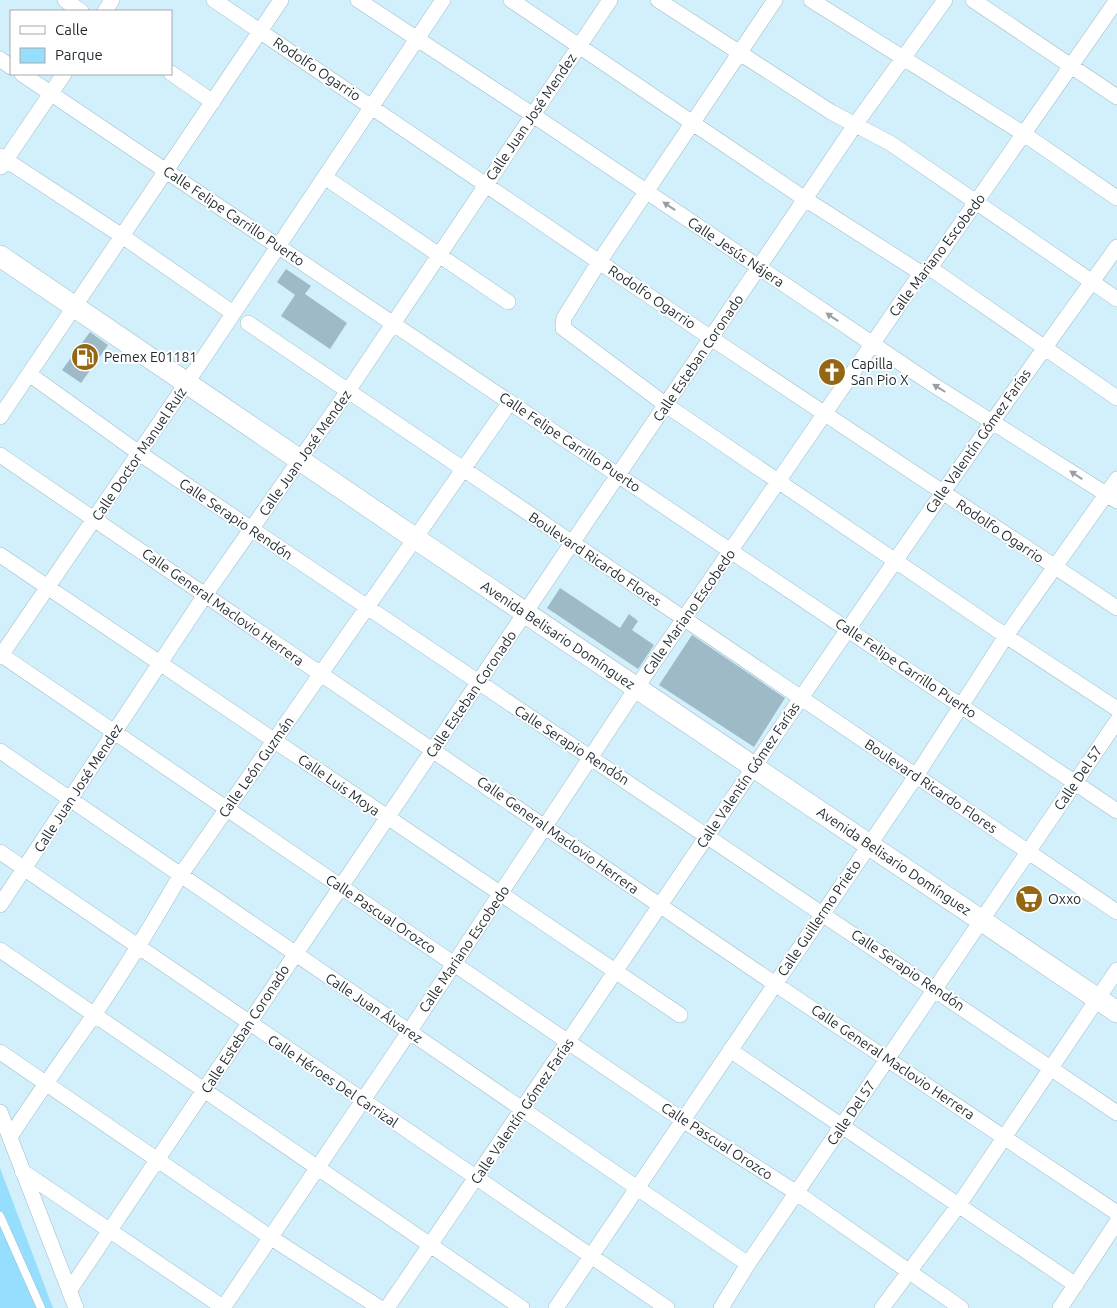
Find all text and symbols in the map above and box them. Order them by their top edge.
legend [10,10,172,75]
text: Calle [55,21,88,38]
street label: Rodolfo Ogarrio [270,34,364,104]
text: Parque [55,46,103,63]
street label: Calle Juan José Mendez [483,50,579,184]
street label: Calle Felipe Carrillo Puerto [160,163,308,269]
street label: Calle Mariano Escobedo [886,190,988,320]
one-way arrow [662,202,676,211]
street label: Calle Jesús Nájera [685,214,787,290]
street label: Rodolfo Ogarrio [605,262,699,332]
street label: Calle Esteban Coronado [650,292,746,424]
one-way arrow [826,312,839,322]
fuel station icon: Pemex E01181 [70,342,100,372]
place label: Pemex E01181 [104,349,197,365]
place label: Capilla San Pio X [851,356,909,388]
church icon: Capilla San Pio X [817,357,847,387]
street label: Calle Valentín Gómez Farías [922,366,1034,516]
one-way arrow [932,383,945,393]
street label: Calle Doctor Manuel Ruíz [88,384,190,524]
street label: Calle Juan José Mendez [256,387,354,519]
street label: Calle Felipe Carrillo Puerto [496,389,644,495]
one-way arrow [1070,470,1083,479]
street label: Calle Serapio Rendón [176,475,296,563]
street label: Rodolfo Ogarrio [953,496,1047,566]
street label: Boulevard Ricardo Flores [526,509,664,609]
street label: Calle General Maclovio Herrera [139,545,307,669]
street label: Calle Mariano Escobedo [640,546,738,678]
street label: Avenida Belisario Domínguez [478,577,638,693]
street label: Calle Felipe Carrillo Puerto [832,615,980,721]
street label: Calle Esteban Coronado [423,628,519,760]
street label: Calle Valentín Gómez Farías [693,699,803,851]
street label: Calle Serapio Rendón [512,702,632,788]
street label: Calle León Guzmán [215,714,297,820]
street label: Calle Juan José Mendez [31,721,125,855]
street label: Boulevard Ricardo Flores [862,736,1000,836]
street label: Calle Del 57 [1051,743,1105,813]
street label: Calle Luis Moya [295,751,383,819]
street label: Calle General Maclovio Herrera [474,773,642,897]
street label: Avenida Belisario Domínguez [814,803,974,919]
street label: Calle Guillermo Prieto [774,857,864,979]
street label: Calle Pascual Orozco [323,871,439,957]
street label: Calle Mariano Escobedo [416,883,512,1015]
supermarket icon: Oxxo [1014,884,1044,914]
place label: Oxxo [1048,891,1081,907]
street label: Calle Serapio Rendón [848,926,968,1014]
street label: Calle Esteban Coronado [198,962,292,1096]
street label: Calle Juan Álvarez [322,969,426,1046]
street label: Calle General Maclovio Herrera [808,1001,978,1123]
street label: Calle Héroes Del Carrizal [265,1031,401,1131]
street label: Calle Valentín Gómez Farías [467,1035,577,1187]
street label: Calle Del 57 [824,1078,878,1148]
street label: Calle Pascual Orozco [658,1099,776,1183]

